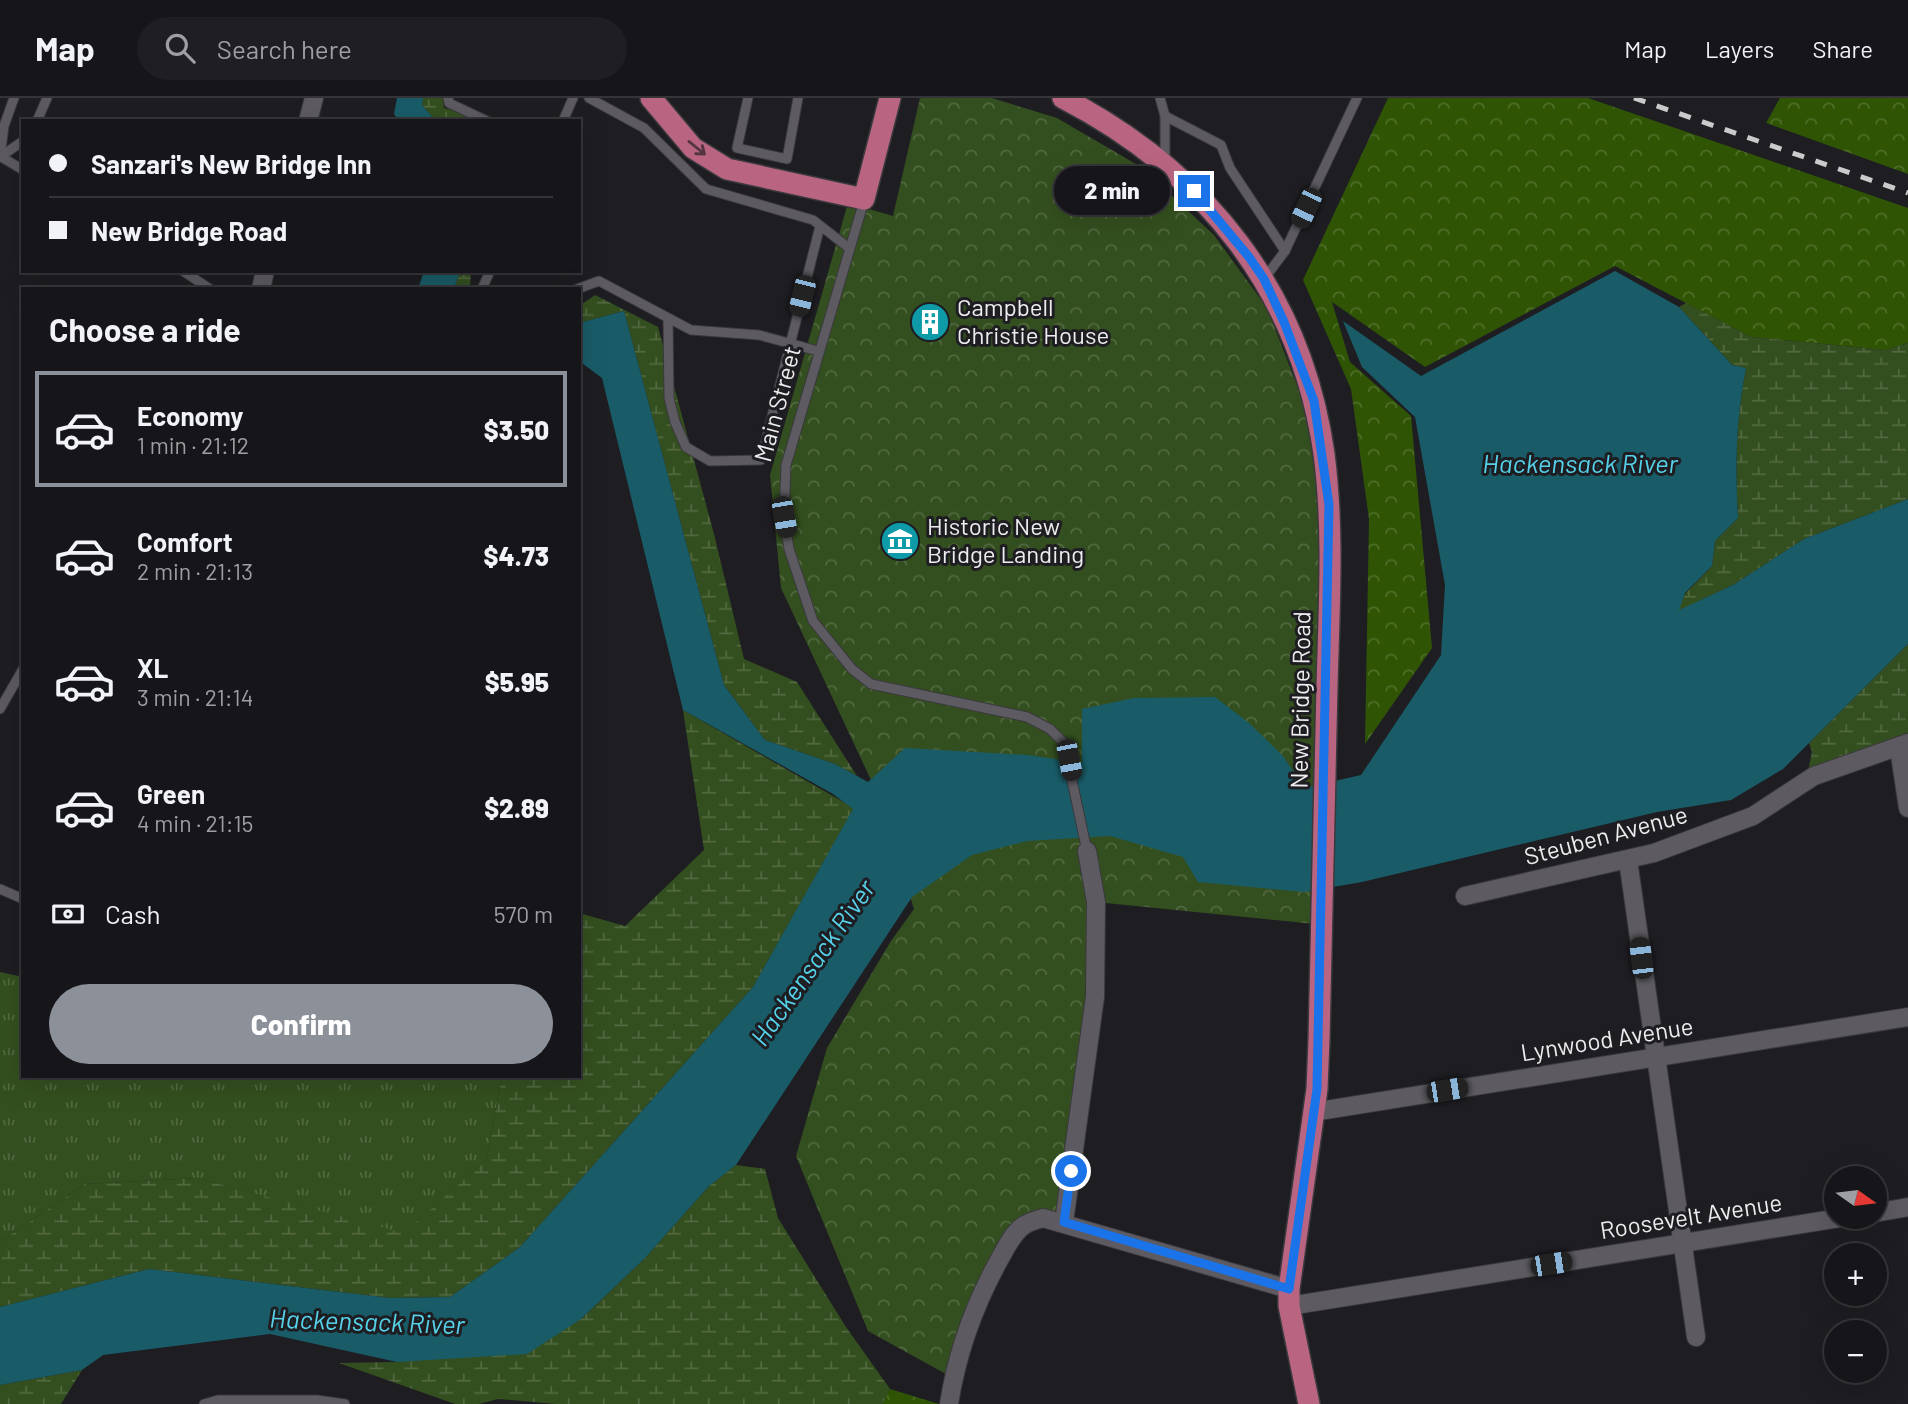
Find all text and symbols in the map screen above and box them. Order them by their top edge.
search box [137,17,627,80]
text: Map [35,28,95,68]
icon: search [161,29,199,67]
text: Search here [217,33,352,64]
text: Map [1624,34,1667,63]
text: Layers [1705,34,1774,63]
text: Share [1812,34,1873,63]
one-way arrow [688,141,706,156]
text: Sanzari's New Bridge Inn [91,148,371,179]
callout: 2 min [1054,166,1170,216]
route end [1178,175,1210,207]
text: 2 min [1084,176,1140,204]
car [1288,185,1325,231]
text: New Bridge Road [91,215,287,246]
car [787,273,818,319]
place label: Campbell Christie House [957,292,1109,349]
building icon: Campbell Christie House [909,301,951,343]
text: Choose a ride [49,310,241,348]
street label: Main Street [747,342,806,465]
icon: car [53,398,116,461]
text: Economy [137,400,243,431]
text: $3.50 [484,414,549,445]
text: 1 min · 21:12 [137,431,249,459]
water label: Hackensack River [1482,447,1678,478]
car [771,494,798,540]
place label: Historic New Bridge Landing [927,511,1084,568]
museum icon: Historic New Bridge Landing [879,520,921,562]
icon: car [53,524,116,587]
text: Comfort [137,526,233,557]
text: $4.73 [484,540,549,571]
text: 2 min · 21:13 [137,557,253,585]
street label: New Bridge Road [1283,611,1316,789]
icon: car [53,650,116,713]
text: XL [137,652,168,683]
text: $5.95 [485,666,549,697]
text: 3 min · 21:14 [137,683,253,711]
car [1055,737,1084,783]
icon: car [53,776,116,839]
text: Green [137,778,205,809]
text: $2.89 [484,792,549,823]
street label: Steuben Avenue [1521,799,1690,870]
text: 4 min · 21:15 [137,809,253,837]
water label: Hackensack River [743,873,881,1051]
icon: cash [49,895,87,933]
text: Cash [105,898,160,929]
text: 570 m [494,900,553,928]
car [1629,936,1654,980]
button: Confirm [49,984,553,1064]
street label: Lynwood Avenue [1518,1011,1695,1066]
car [1425,1076,1470,1104]
route start [1055,1155,1087,1187]
north arrow [1824,1166,1886,1228]
map controls [1824,1166,1887,1383]
street label: Roosevelt Avenue [1598,1187,1784,1244]
button: + [1824,1243,1887,1306]
car [1529,1250,1574,1278]
water label: Hackensack River [269,1302,466,1339]
button: − [1824,1320,1887,1383]

